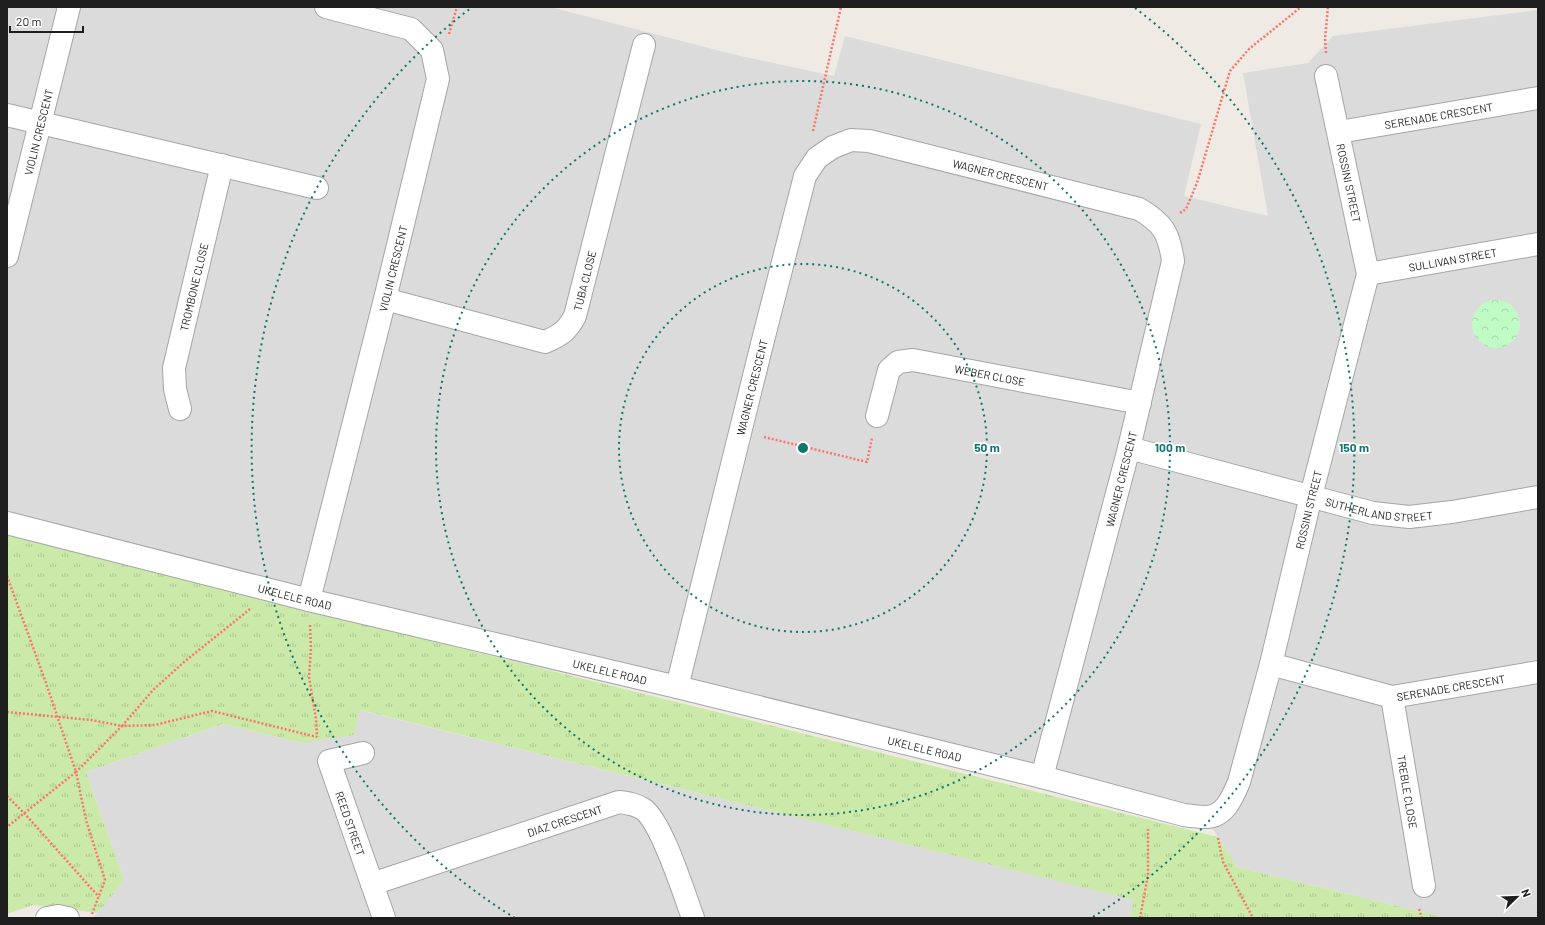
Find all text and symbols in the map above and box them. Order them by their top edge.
scale bar [10,8,83,34]
text: 20 m [16,14,42,28]
street label: VIOLIN CRESCENT [21,87,55,176]
street label: SERENADE CRESCENT [1383,99,1494,131]
street label: ROSSINI STREET [1334,142,1364,224]
street label: WAGNER CRESCENT [951,156,1050,192]
street label: VIOLIN CRESCENT [376,224,409,313]
street label: TROMBONE CLOSE [176,241,210,332]
street label: SULLIVAN STREET [1407,245,1498,273]
street label: TUBA CLOSE [570,249,598,312]
street label: WAGNER CRESCENT [733,338,770,436]
street label: WEBER CLOSE [954,362,1027,388]
street label: WAGNER CRESCENT [1103,430,1139,528]
text: 50 m [974,440,1000,454]
text: 100 m [1155,440,1185,454]
text: 150 m [1339,440,1369,454]
centre of rings [796,441,810,455]
street label: ROSSINI STREET [1292,469,1324,550]
street label: SUTHERLAND STREET [1324,494,1433,524]
street label: UKELELE ROAD [257,581,333,612]
street label: UKELELE ROAD [572,656,649,686]
street label: SERENADE CRESCENT [1395,671,1506,703]
street label: UKELELE ROAD [887,733,963,764]
street label: TREBLE CLOSE [1395,754,1421,830]
street label: REED STREET [333,789,368,858]
street label: DIAZ CRESCENT [525,802,604,839]
north arrow [1497,877,1537,917]
text: N [1519,887,1534,899]

